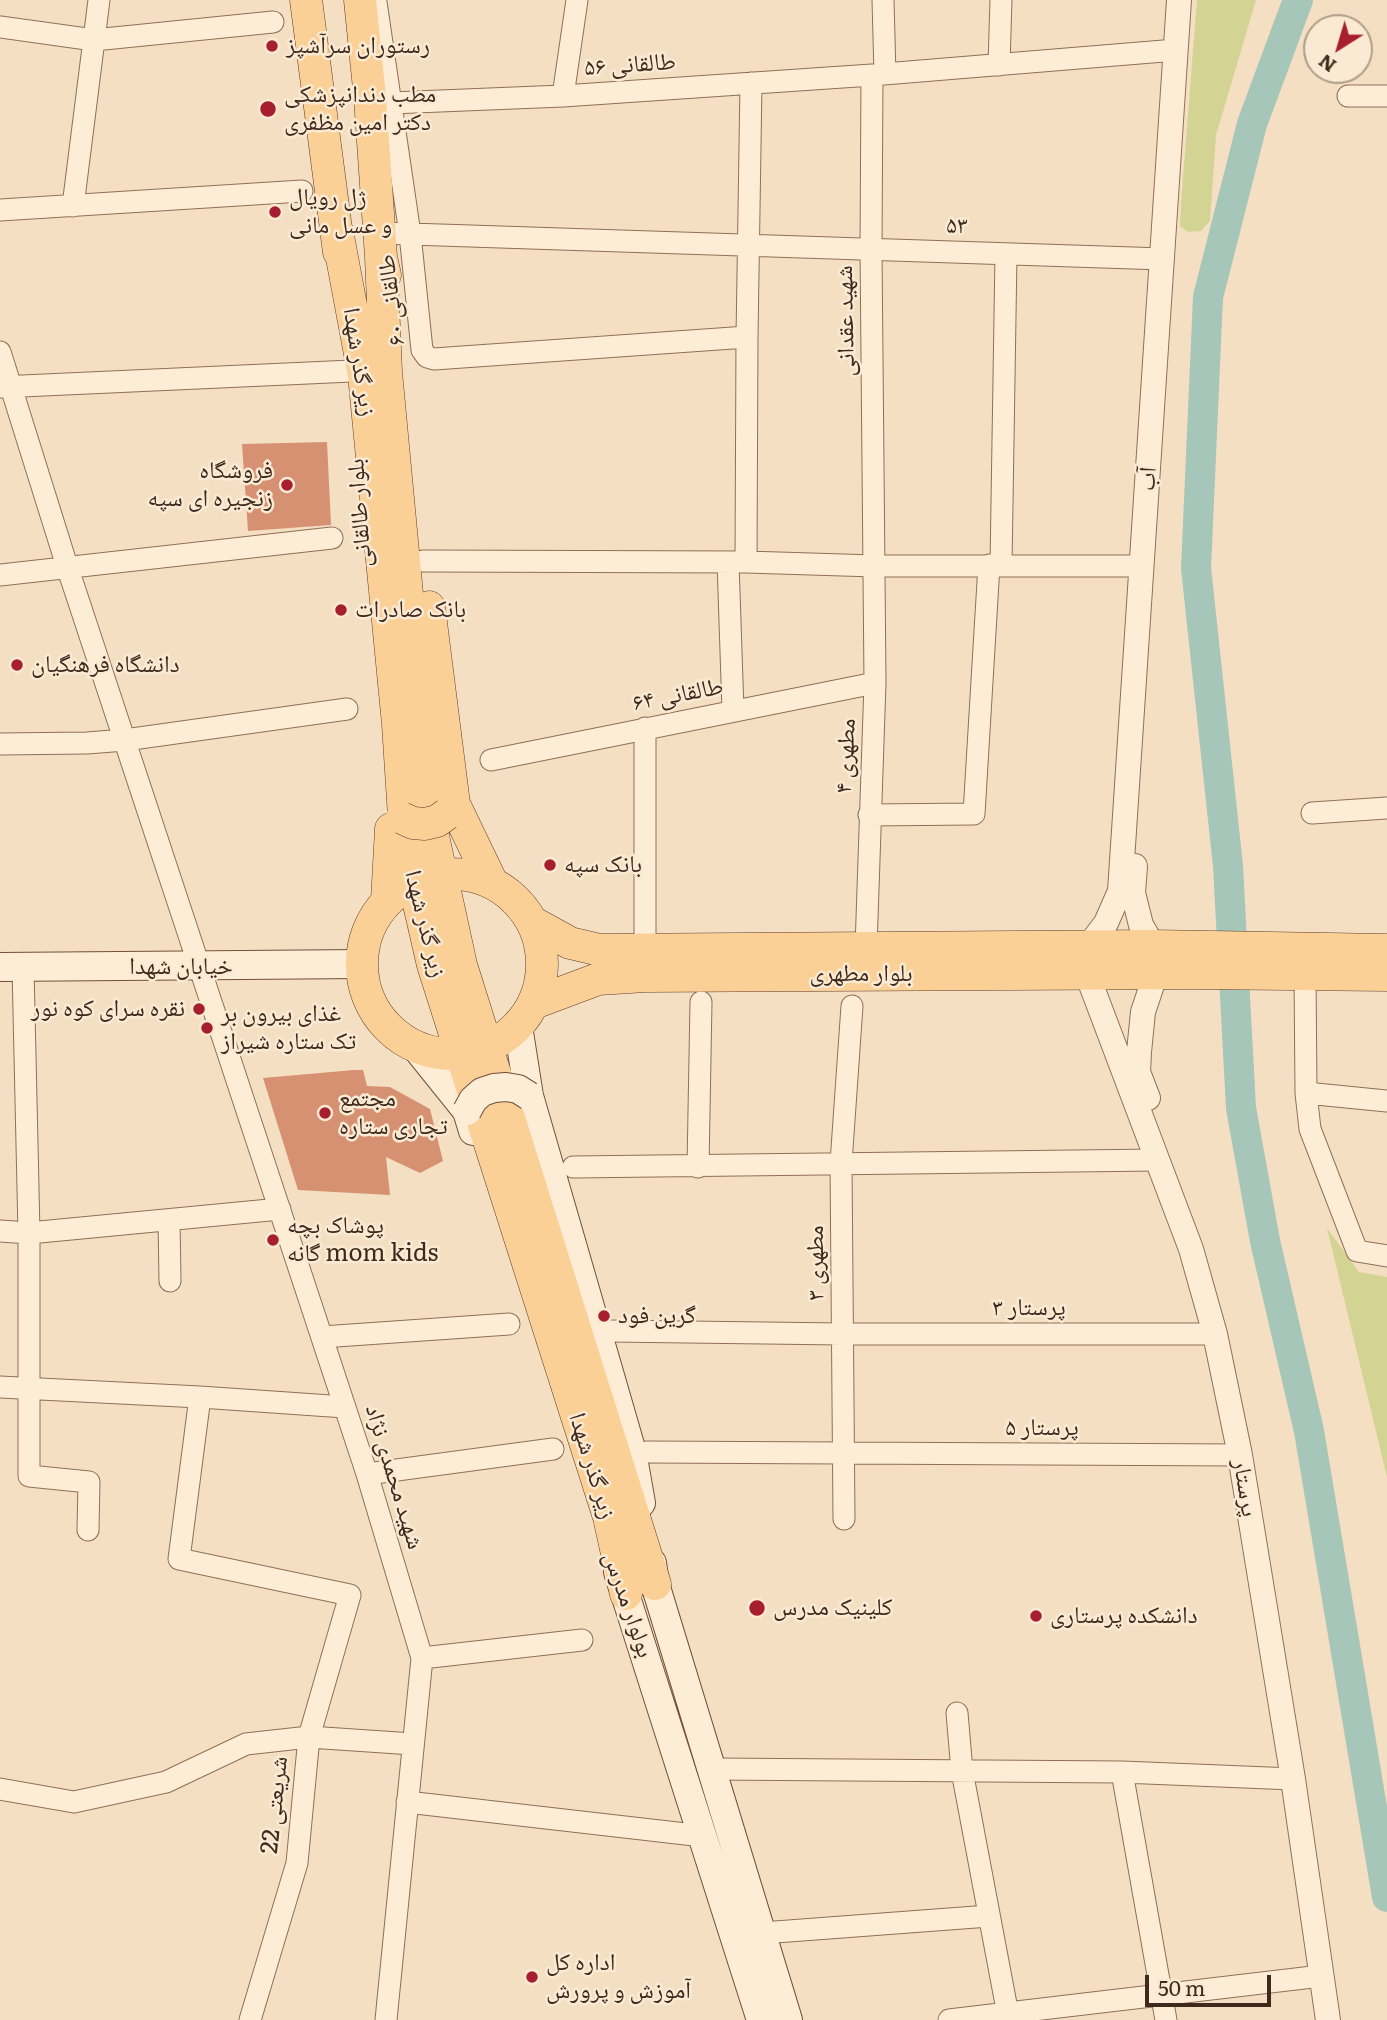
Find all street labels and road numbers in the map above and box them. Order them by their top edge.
street label: طالقانی ۵۶ [583,47,677,83]
street label: ۵۳ [946,211,968,241]
street label: طالقانی ۶۰ [372,253,412,347]
street label: شهید عقدانی [831,265,861,377]
street label: زیر گذر شهدا [336,306,382,418]
street label: بلوار طالقانی [342,458,378,568]
street label: آب [1133,466,1163,492]
street label: طالقانی ۶۴ [630,672,726,718]
street label: مطهری ۴ [830,718,862,794]
street label: زیر گذر شهدا [398,867,452,981]
street label: خیابان شهدا [129,953,233,981]
street label: بلوار مطهری [809,960,913,988]
street label: مطهری ۳ [802,1225,830,1301]
street label: پرستار ۳ [992,1294,1066,1322]
street label: شهید محمدی نژاد [358,1401,430,1553]
street label: زیر گذر شهدا [562,1409,622,1523]
street label: پرستار ۵ [1005,1414,1079,1442]
street label: پرستار [1226,1457,1264,1519]
street label: بولوار مدرس [597,1548,659,1662]
street label: شریعتی 22 [256,1755,294,1855]

